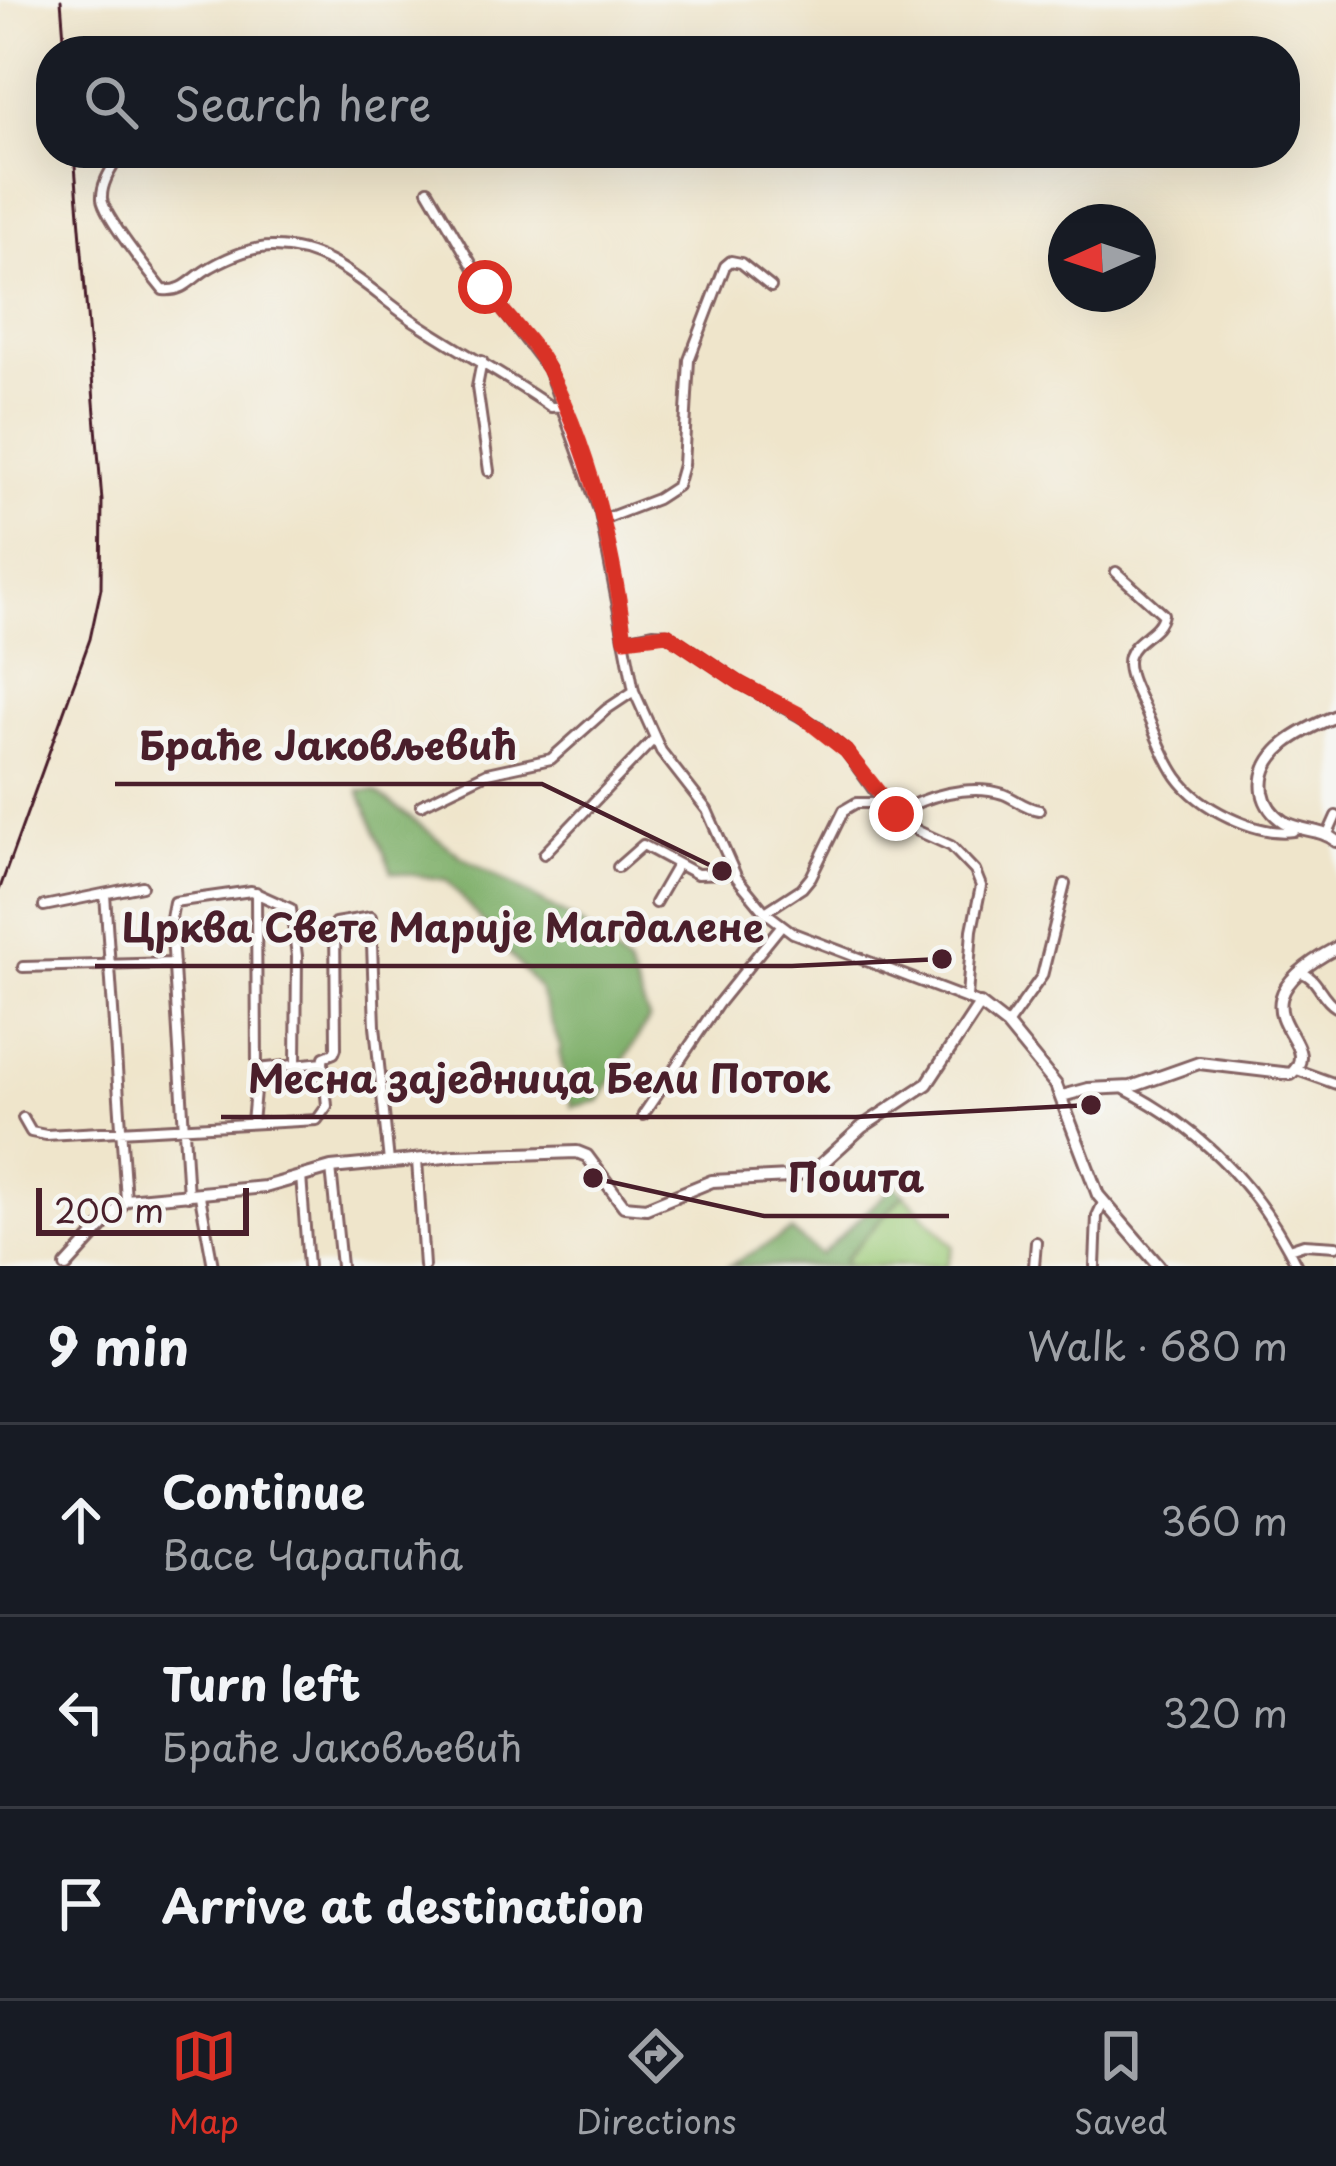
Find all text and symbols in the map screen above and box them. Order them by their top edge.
search box [36,36,1300,168]
text: Search here [174,68,431,136]
icon: search [78,69,144,135]
north arrow [1048,204,1156,312]
route start [458,260,512,314]
callout: Браће Јаковљевић [115,709,542,784]
text: Браће Јаковљевић [139,714,517,773]
route end [869,787,923,841]
callout: Црква Свете Марије Магдалене [95,891,792,966]
text: Црква Свете Марије Магдалене [122,896,764,955]
callout: Месна заједница Бели Поток [221,1042,856,1117]
text: Месна заједница Бели Поток [248,1047,831,1106]
callout: Пошта [764,1141,949,1216]
text: Пошта [788,1146,924,1205]
scale bar [36,1182,249,1235]
text: 200 m [54,1184,164,1234]
text: 9 min [48,1306,189,1383]
text: Walk · 680 m [1027,1315,1288,1374]
text: Continue [162,1456,365,1524]
icon: ahead [48,1487,114,1553]
text: 360 m [1160,1490,1288,1549]
text: Васе Чарапића [162,1524,463,1583]
text: Turn left [162,1648,361,1716]
icon: left [48,1679,114,1745]
text: 320 m [1163,1682,1288,1741]
text: Браће Јаковљевић [162,1716,522,1775]
text: Arrive at destination [162,1870,645,1938]
icon: arrive [48,1871,114,1937]
tab: Map [169,2023,239,2145]
tab: Directions [576,2023,737,2145]
tab: Saved [1074,2023,1167,2145]

